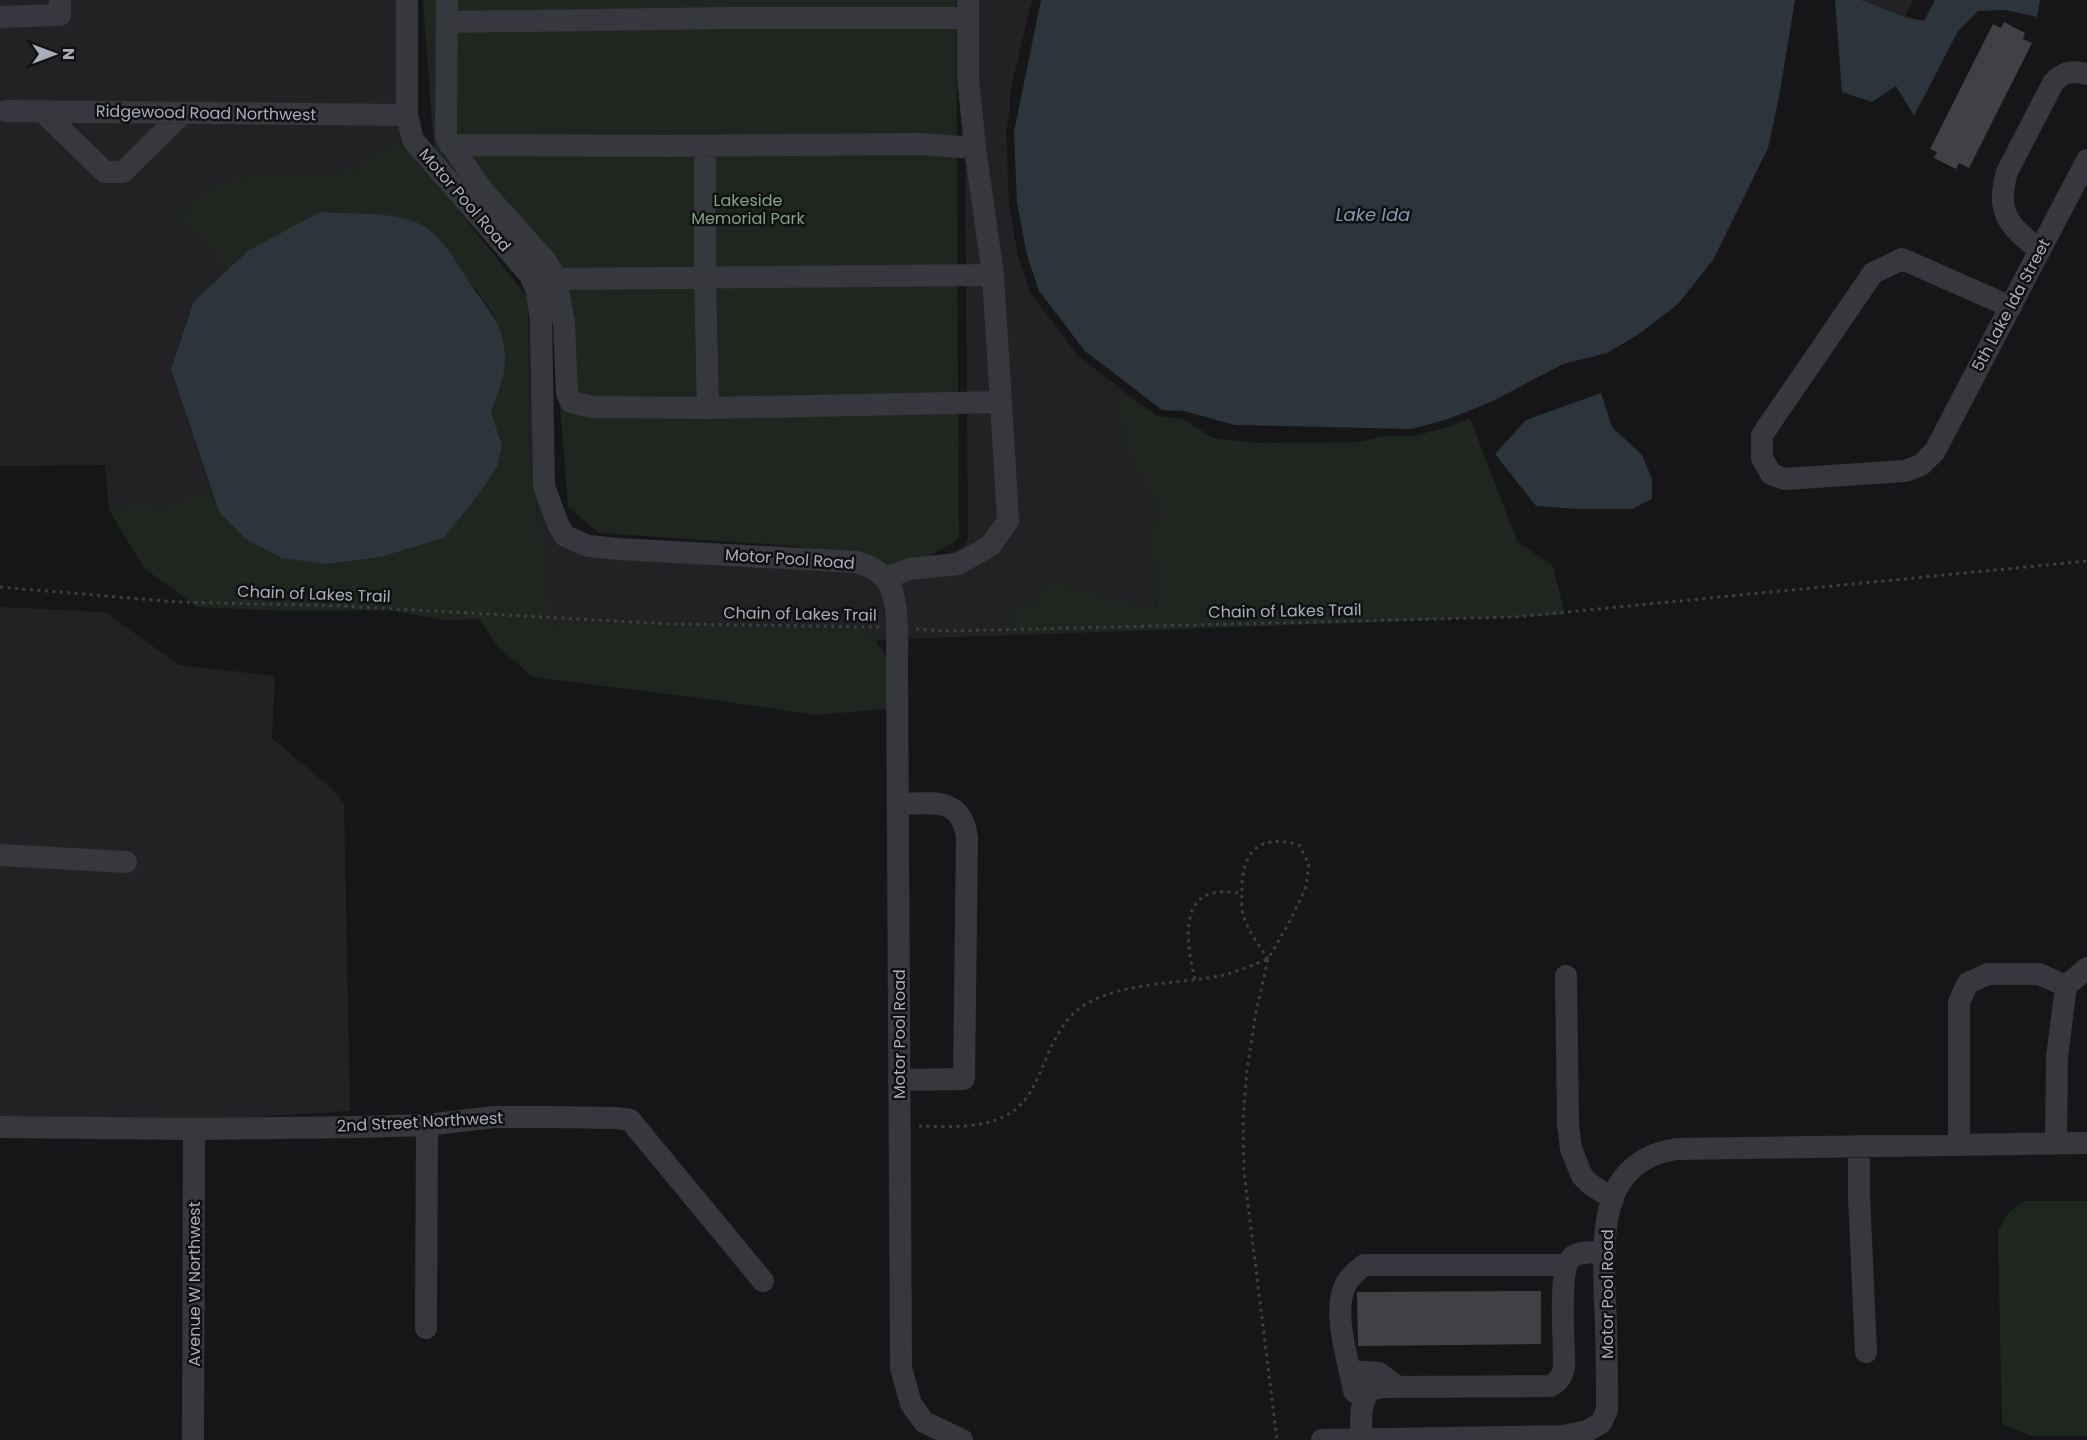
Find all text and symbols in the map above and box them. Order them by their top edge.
north arrow [24,24,84,84]
text: N [57,48,80,60]
street label: Ridgewood Road Northwest [96,100,317,126]
street label: Motor Pool Road [414,143,516,257]
park label: Lakeside Memorial Park [691,189,806,230]
water label: Lake Ida [1336,202,1410,227]
street label: 5th Lake Ida Street [1966,234,2056,375]
street label: Motor Pool Road [724,543,856,575]
street label: Chain of Lakes Trail [237,580,391,608]
street label: Chain of Lakes Trail [1208,598,1362,624]
street label: Chain of Lakes Trail [723,601,877,627]
street label: Motor Pool Road [888,969,911,1099]
street label: 2nd Street Northwest [336,1106,504,1138]
street label: Avenue W Northwest [183,1201,206,1366]
street label: Motor Pool Road [1596,1229,1619,1359]

